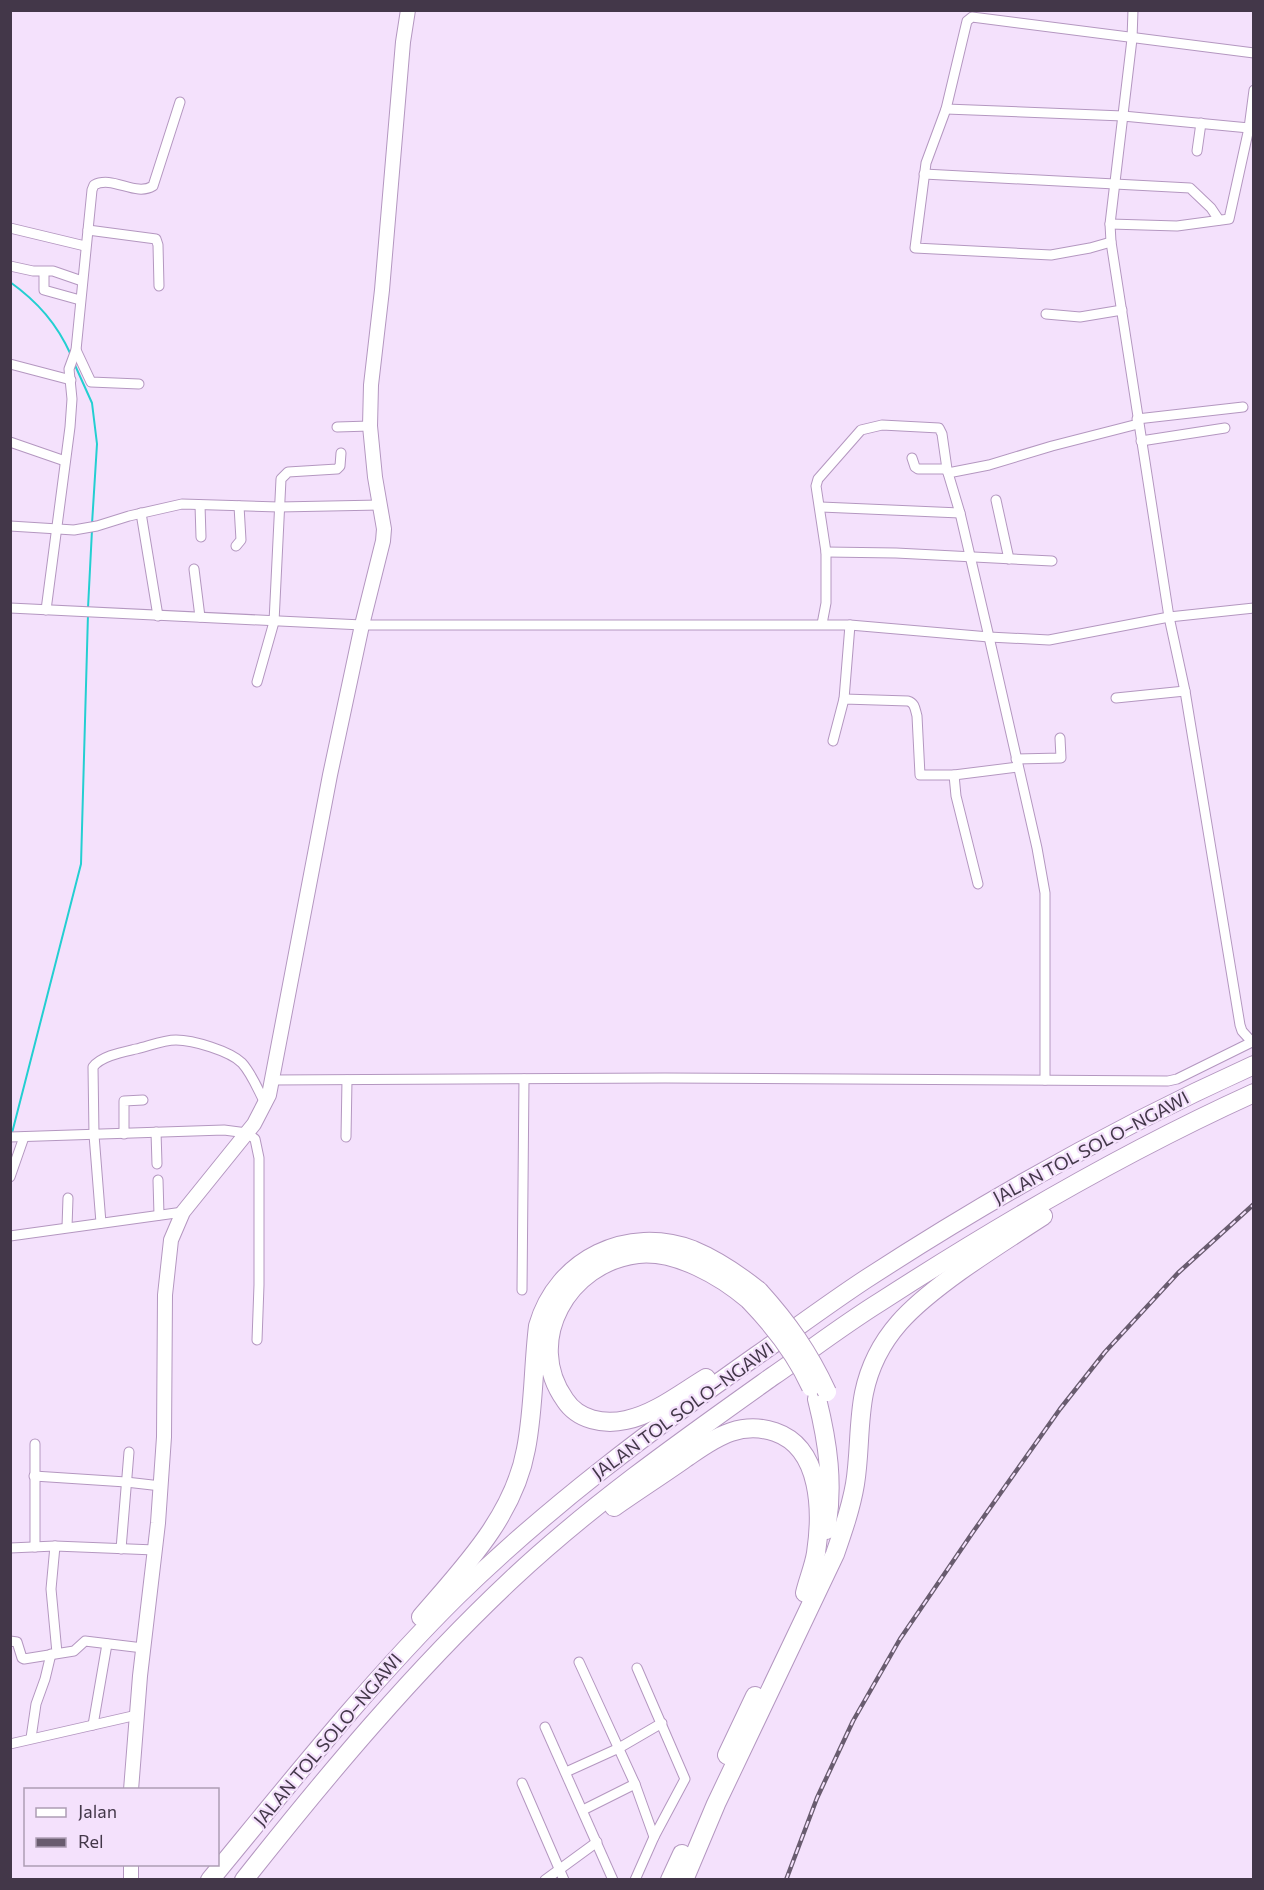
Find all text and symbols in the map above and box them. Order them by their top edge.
street label: JALAN TOL SOLO–NGAWI [989,1086,1192,1208]
street label: JALAN TOL SOLO–NGAWI [588,1337,777,1483]
street label: JALAN TOL SOLO–NGAWI [249,1649,406,1830]
legend [24,1788,219,1866]
text: Jalan [78,1800,117,1822]
text: Rel [78,1830,104,1852]

